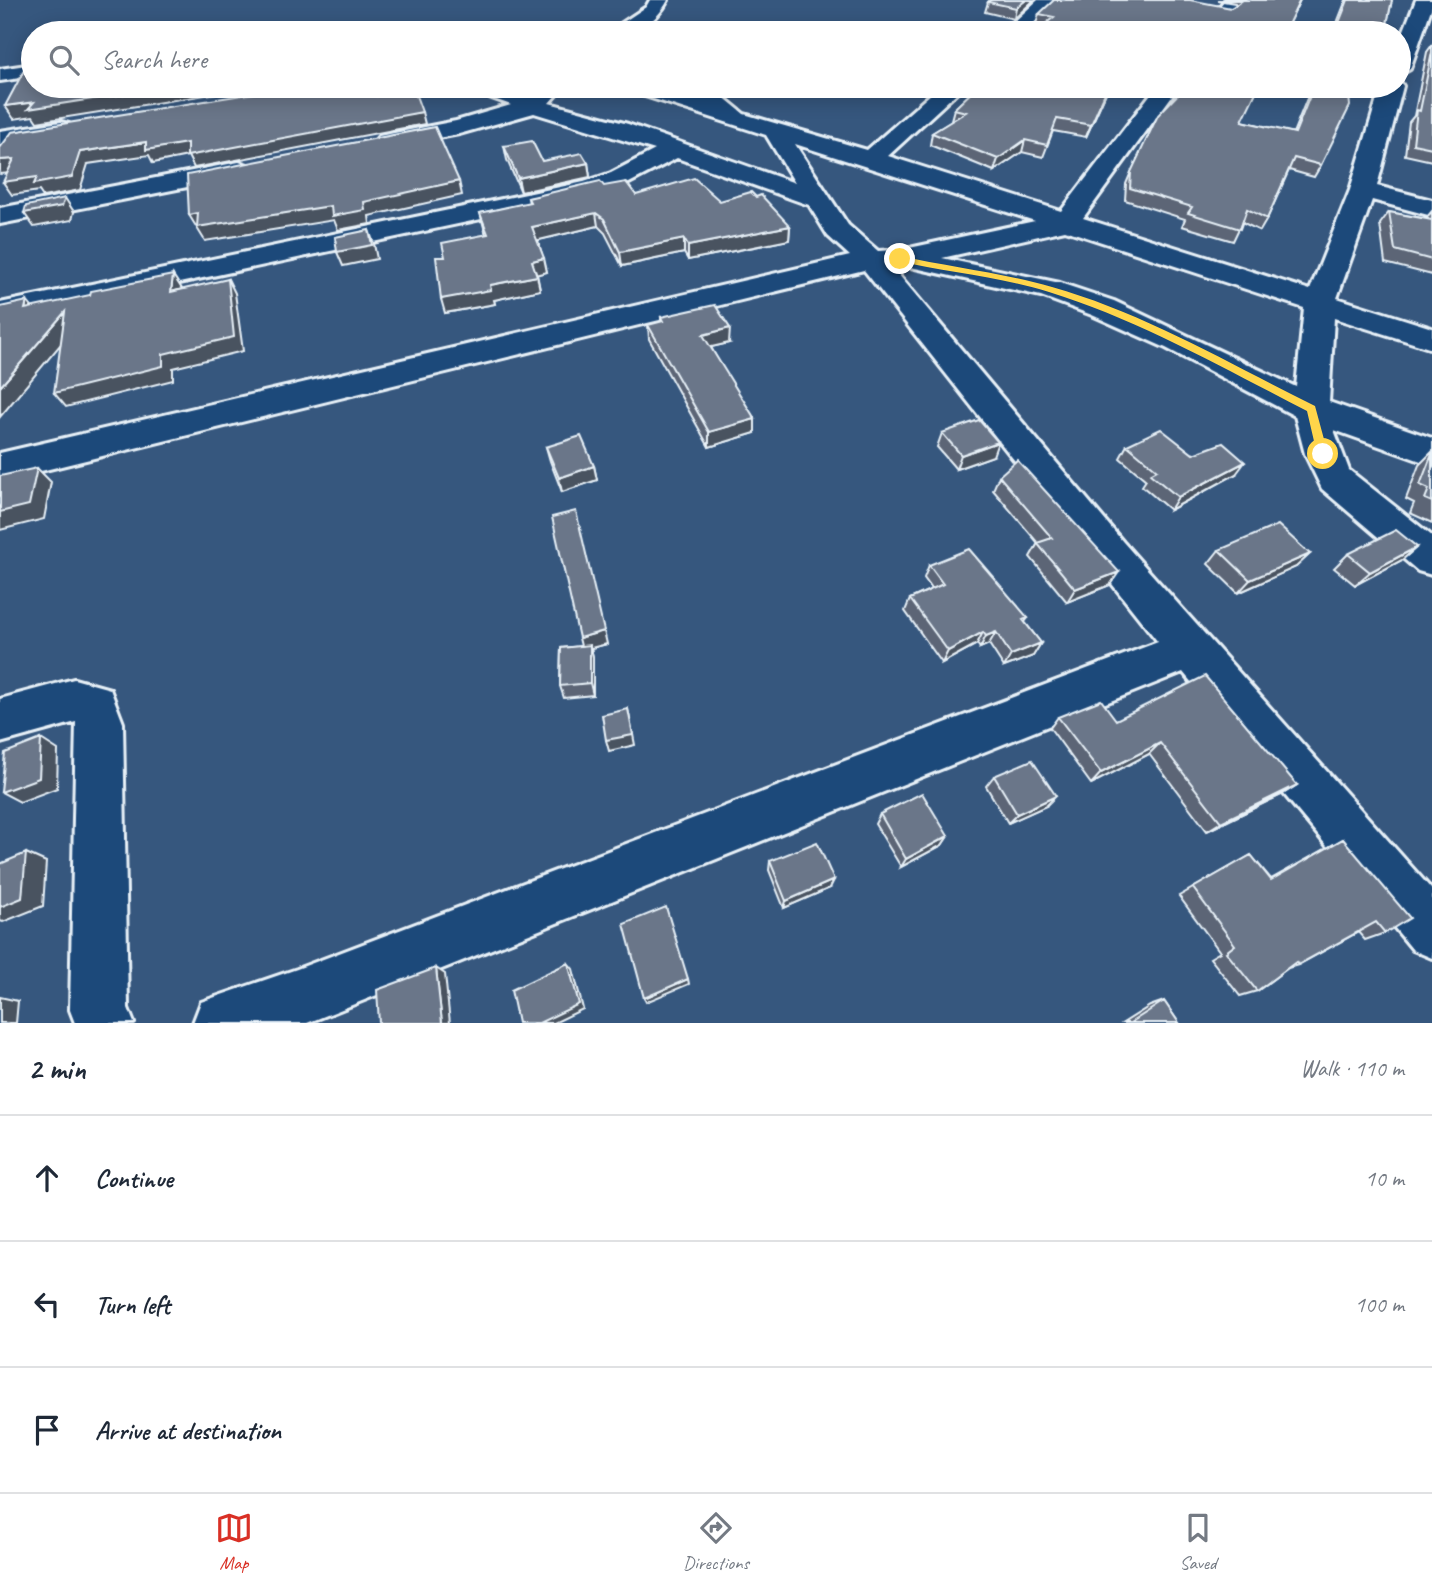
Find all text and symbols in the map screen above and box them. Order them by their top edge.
search box [21,21,1411,98]
icon: search [45,41,83,79]
text: Search here [101,43,207,76]
route end [884,243,915,274]
route start [1307,438,1338,469]
text: 2 min [28,1050,85,1088]
text: Walk · 110 m [1300,1054,1404,1083]
icon: ahead [28,1159,66,1197]
text: Continue [95,1162,173,1195]
text: 10 m [1365,1164,1404,1193]
icon: left [28,1285,66,1323]
text: Turn left [95,1288,170,1321]
text: 100 m [1355,1290,1404,1319]
icon: arrive [28,1411,66,1449]
text: Arrive at destination [95,1414,281,1447]
tab: Map [215,1509,253,1575]
tab: Directions [683,1509,749,1575]
tab: Saved [1179,1509,1217,1575]

